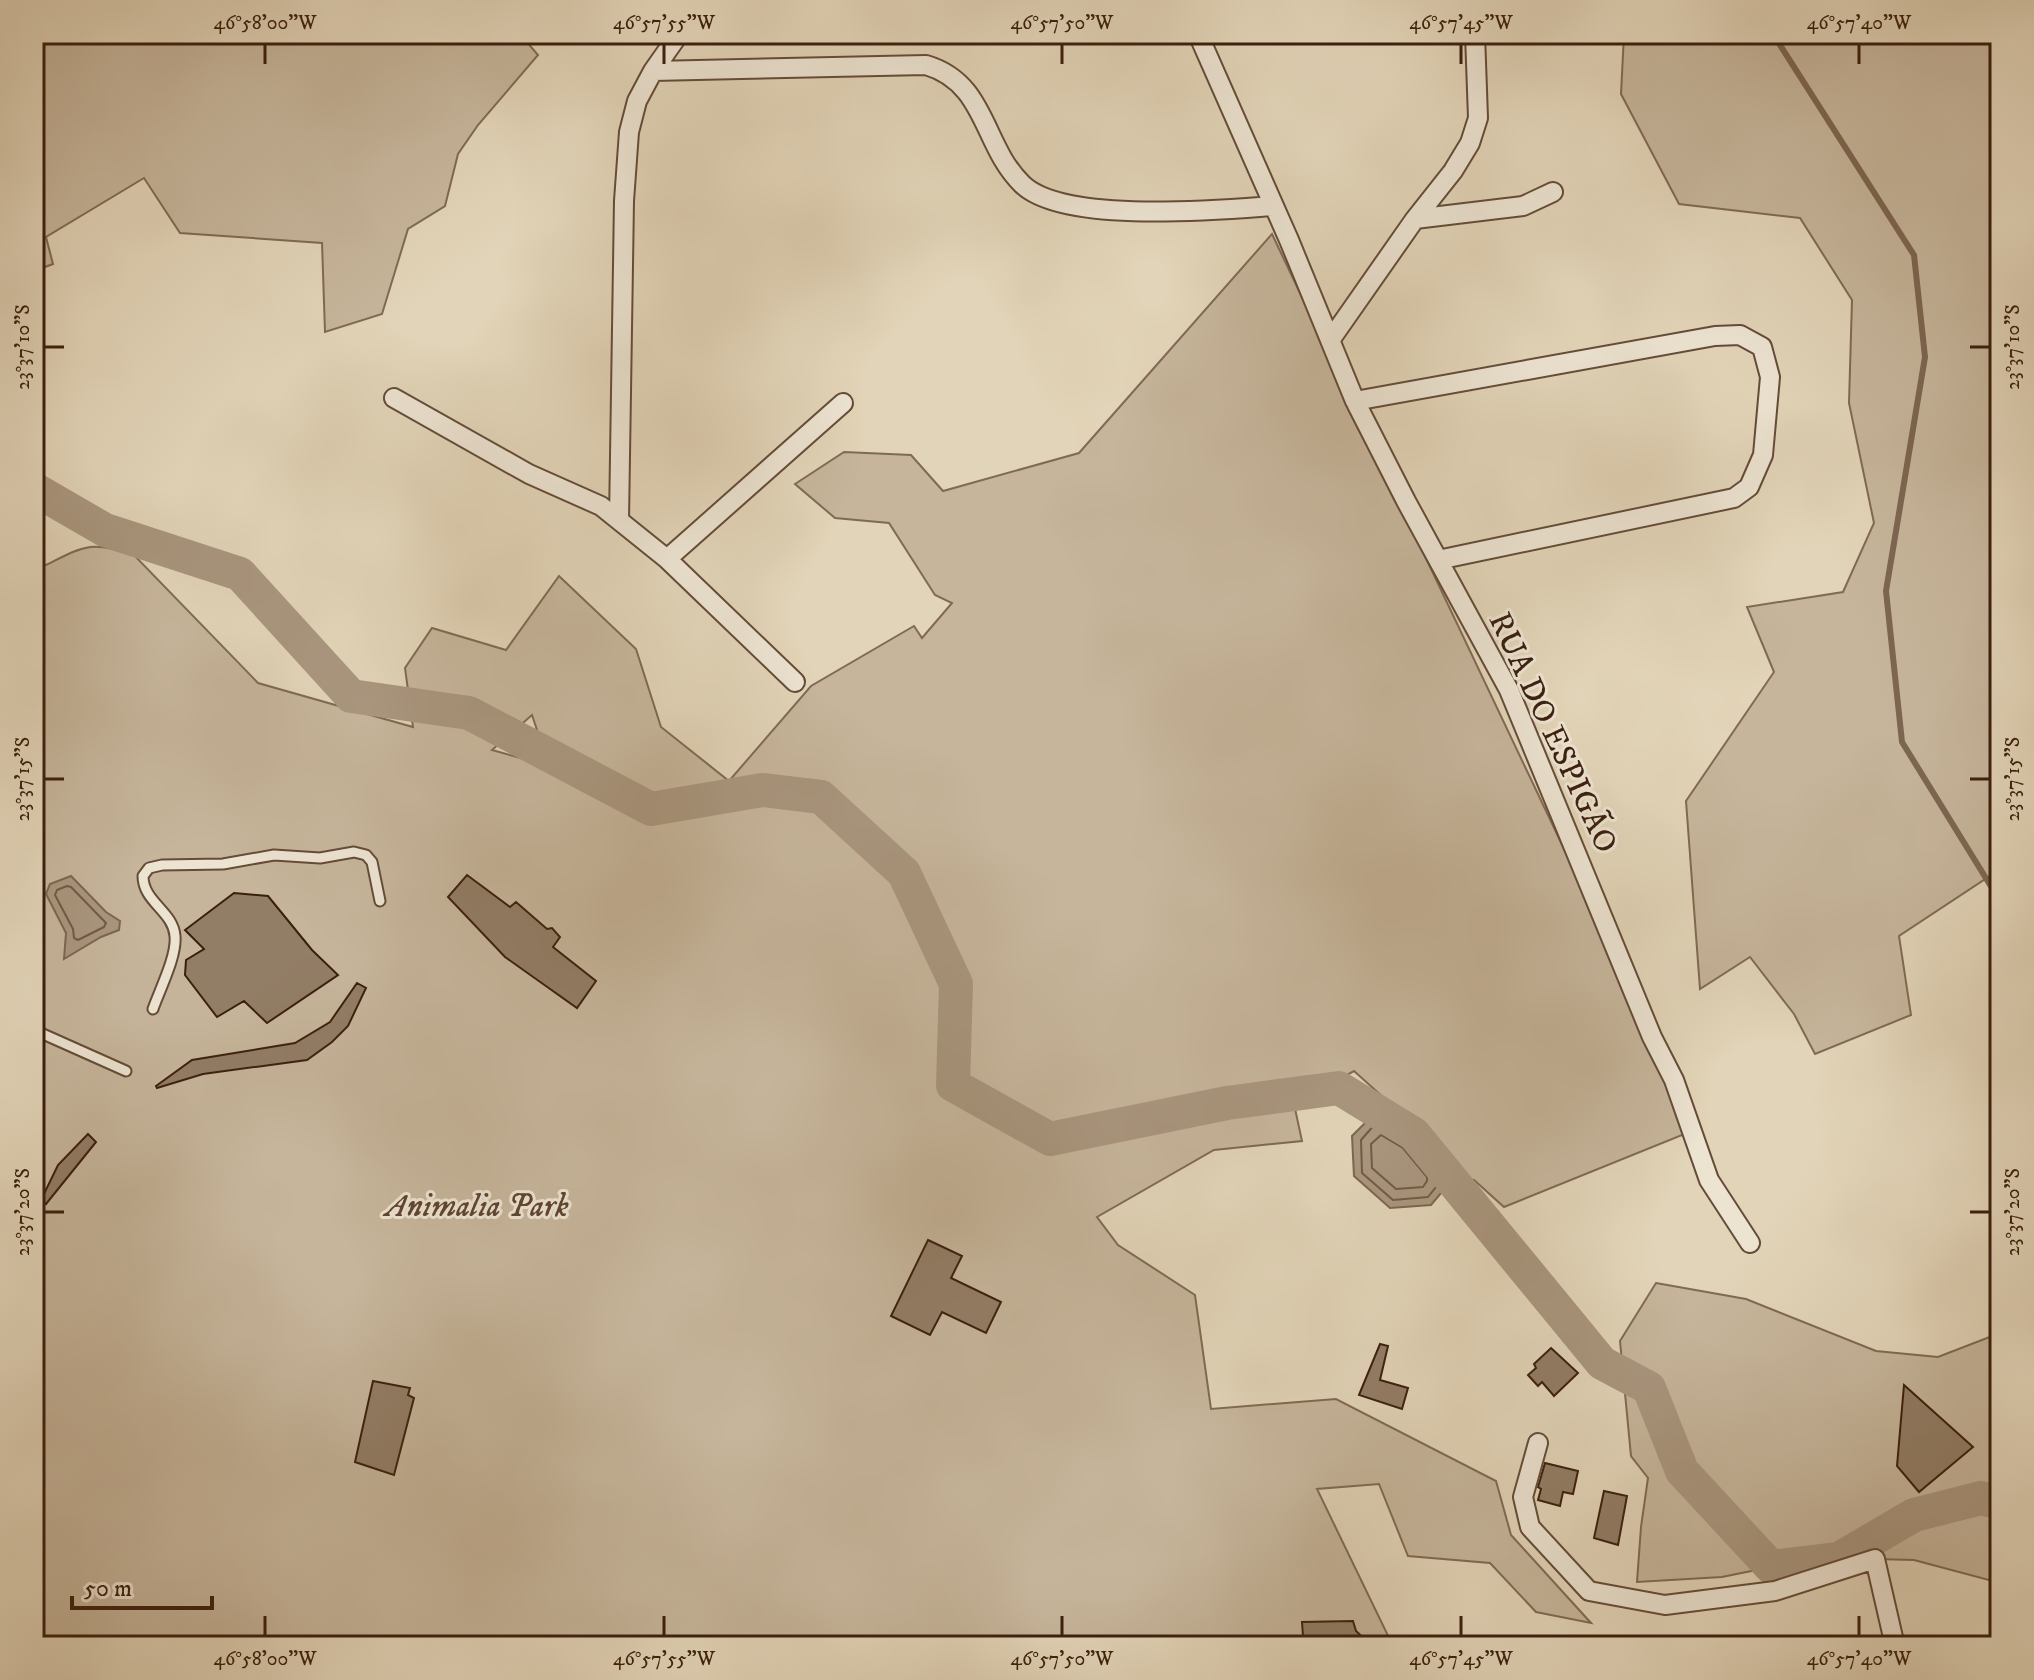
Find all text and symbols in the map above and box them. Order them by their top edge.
text: 46°58'00"W [213,11,317,36]
text: 46°57'55"W [613,11,716,36]
text: 46°57'50"W [1011,11,1114,36]
text: 46°57'45"W [1409,11,1513,36]
text: 46°57'40"W [1807,11,1912,36]
text: 23°37'10"S [11,304,36,390]
text: 23°37'10"S [2001,304,2026,390]
street label: RUA DO ESPIGÃO [1479,606,1626,860]
text: 23°37'15"S [11,737,36,821]
text: 23°37'15"S [2001,737,2026,821]
text: 23°37'20"S [11,1168,36,1256]
text: 23°37'20"S [2001,1168,2026,1256]
park label: Animalia Park [382,1187,569,1227]
scale bar [72,1560,212,1610]
text: 50 m [84,1574,132,1604]
text: 46°58'00"W [213,1647,317,1672]
text: 46°57'55"W [613,1647,716,1672]
text: 46°57'50"W [1011,1647,1114,1672]
text: 46°57'45"W [1409,1647,1513,1672]
text: 46°57'40"W [1807,1647,1912,1672]

